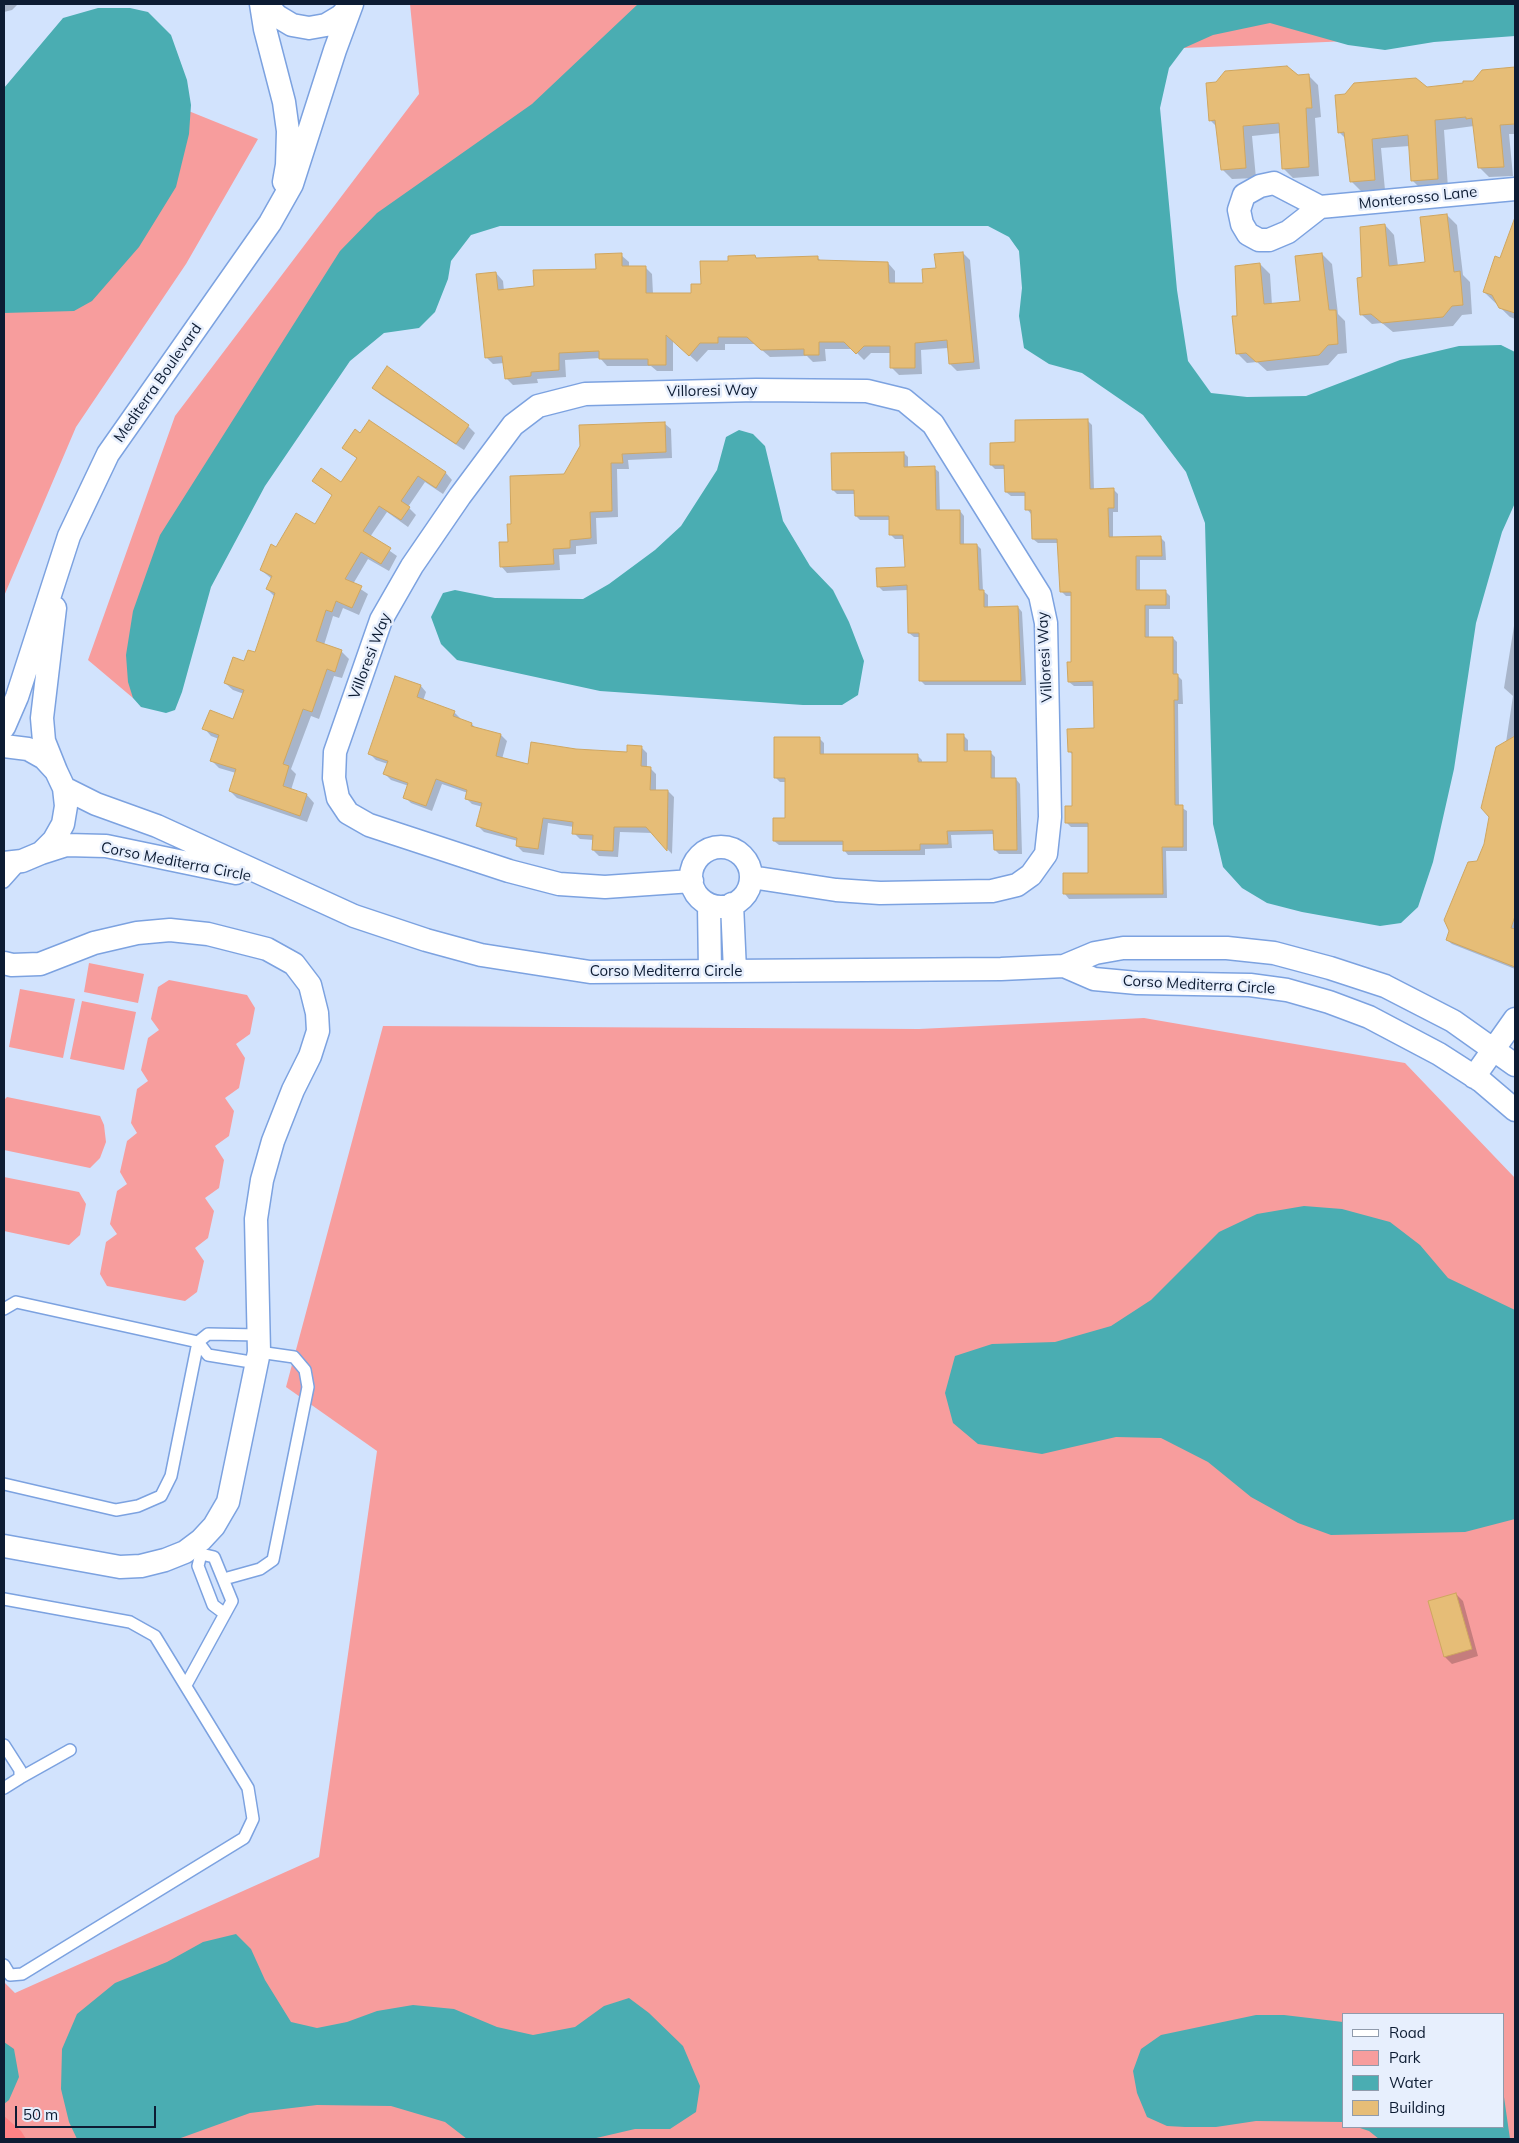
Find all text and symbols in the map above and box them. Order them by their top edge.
street label: Monterosso Lane [1358,183,1478,213]
street label: Mediterra Boulevard [110,320,206,446]
street label: Villoresi Way [666,381,758,401]
street label: Villoresi Way [345,610,395,702]
street label: Villoresi Way [1034,611,1056,703]
street label: Corso Mediterra Circle [99,839,253,885]
street label: Corso Mediterra Circle [590,962,742,980]
street label: Corso Mediterra Circle [1122,972,1276,998]
legend [1342,2013,1504,2128]
text: Road [1389,2023,1426,2042]
text: Park [1389,2048,1421,2067]
text: Water [1389,2073,1433,2092]
scale bar [18,2096,159,2128]
text: Building [1389,2098,1445,2117]
text: 50 m [23,2105,58,2124]

